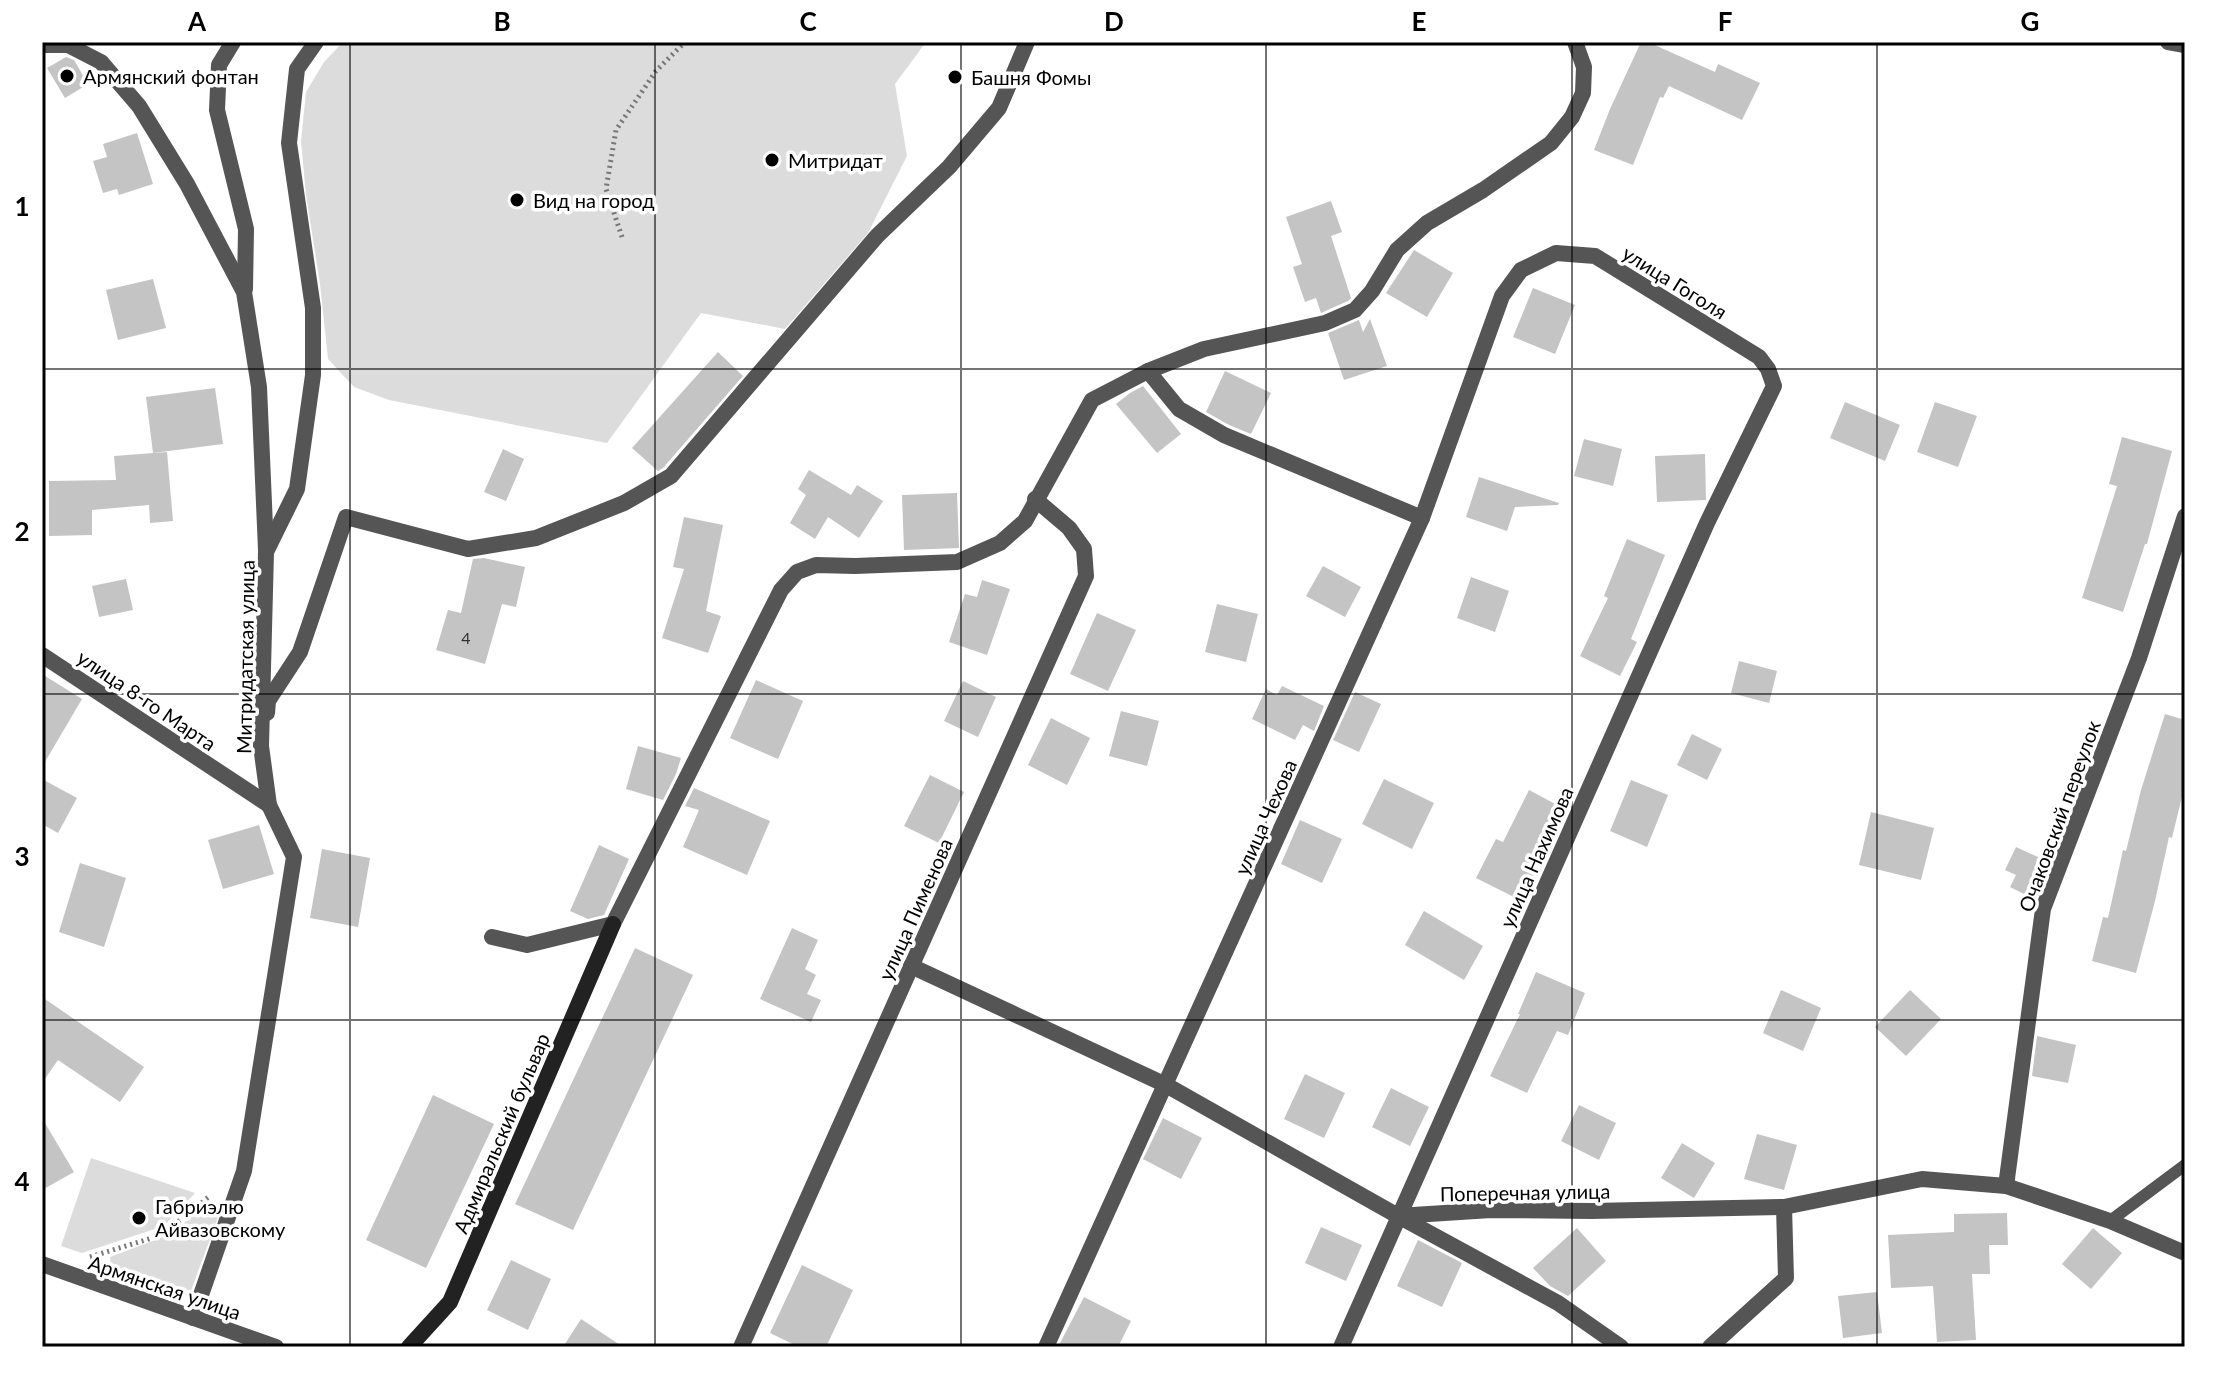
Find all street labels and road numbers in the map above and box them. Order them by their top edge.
street label: улица Гоголя [1618,240,1732,324]
street label: Митридатская улица [231,560,259,754]
street label: улица 8-го Марта [73,645,221,755]
street label: Очаковский переулок [2013,717,2105,915]
street label: улица Чехова [1229,756,1301,878]
street label: улица Нахимова [1494,783,1578,931]
street label: улица Пименова [873,834,957,984]
street label: Адмиральский бульвар [448,1029,554,1237]
street label: Поперечная улица [1440,1179,1610,1205]
street label: Армянская улица [86,1250,244,1324]

